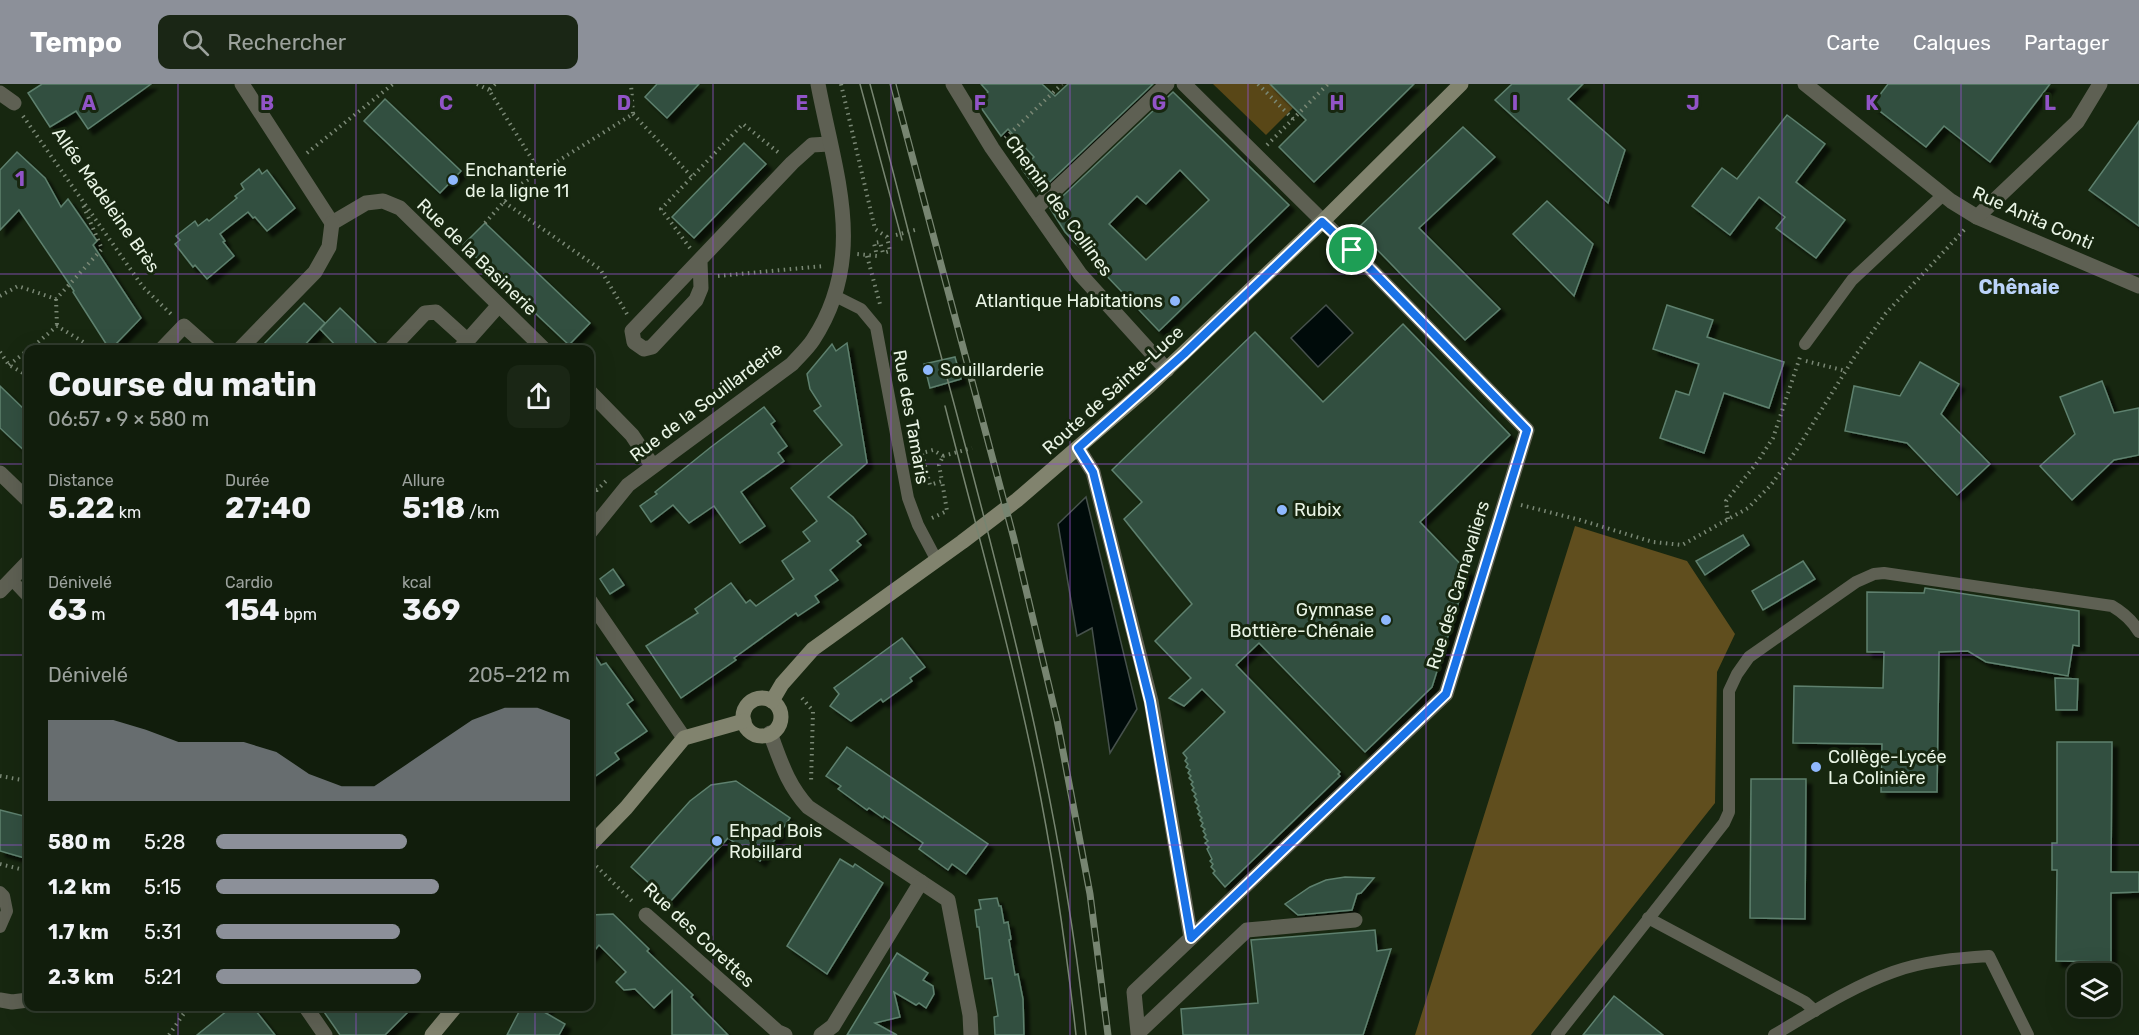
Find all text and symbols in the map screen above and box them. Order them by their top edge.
search box [158,15,578,69]
text: Tempo [30,26,122,59]
icon: search [179,26,212,59]
text: Rechercher [227,29,346,56]
text: Carte [1826,30,1880,55]
text: Calques [1913,30,1991,55]
text: Partager [2024,30,2109,55]
text: A [82,91,97,115]
text: B [260,91,274,115]
text: C [439,91,453,115]
text: D [617,91,631,115]
text: E [796,91,808,115]
text: F [974,91,986,115]
text: G [1152,91,1166,115]
text: H [1330,91,1344,115]
text: I [1512,91,1518,115]
text: J [1686,91,1700,115]
text: K [1865,91,1879,115]
text: L [2044,91,2056,115]
street label: Allée Madeleine Brès [48,123,164,277]
street label: Chemin des Collines [1001,131,1117,281]
place label: Enchanterie de la ligne 11 [465,159,569,202]
text: 1 [15,167,25,191]
marker: Enchanterie de la ligne 11 [446,173,460,187]
street label: Rue Anita Conti [1969,182,2097,254]
street label: Rue de la Basinerie [412,194,542,320]
pin [1326,224,1377,275]
icon: arrive [1335,233,1368,266]
district label: Chênaie [1978,275,2060,299]
place label: Atlantique Habitations [975,290,1163,312]
marker: Atlantique Habitations [1168,294,1182,308]
street label: Route de Sainte-Luce [1038,321,1188,459]
street label: Rue de la Souillarderie [625,338,787,466]
street label: Rue des Tamaris [888,348,934,486]
place label: Souillarderie [940,359,1044,381]
marker: Souillarderie [921,363,935,377]
text: Course du matin [48,365,317,404]
button: share [507,365,570,428]
text: 06:57 · 9 × 580 m [48,407,209,431]
text: Distance [48,471,114,490]
text: Durée [225,471,270,490]
text: Allure [402,471,445,490]
text: 5.22 [48,490,115,526]
text: 27:40 [225,490,311,526]
text: 5:18 [402,490,465,526]
street label: Rue des Carnavaliers [1422,498,1494,672]
place label: Rubix [1294,499,1342,521]
text: km [115,503,141,522]
text: /km [465,503,500,522]
marker: Rubix [1275,503,1289,517]
text: Dénivelé [48,573,112,592]
text: Cardio [225,573,273,592]
text: kcal [402,573,431,592]
text: 63 [48,592,87,628]
text: 154 [225,592,280,628]
text: 369 [402,592,461,628]
place label: Gymnase Bottière-Chénaie [1229,599,1374,642]
text: m [87,605,105,624]
text: bpm [280,605,317,624]
marker: Gymnase Bottière-Chénaie [1379,613,1393,627]
text: Dénivelé [48,663,128,687]
text: 205–212 m [468,663,570,687]
place label: Collège-Lycée La Colinière [1828,746,1947,789]
marker: Collège-Lycée La Colinière [1809,760,1823,774]
place label: Ehpad Bois Robillard [729,820,823,863]
text: 580 m [48,830,111,854]
text: 5:28 [144,830,185,854]
marker: Ehpad Bois Robillard [710,834,724,848]
text: 1.2 km [48,875,111,899]
text: 5:15 [144,875,181,899]
street label: Rue des Corettes [639,878,759,992]
text: 1.7 km [48,920,109,944]
text: 5:31 [144,920,181,944]
map controls [2067,963,2121,1017]
button: layers [2067,963,2121,1017]
text: 2.3 km [48,965,114,989]
text: 5:21 [144,965,181,989]

